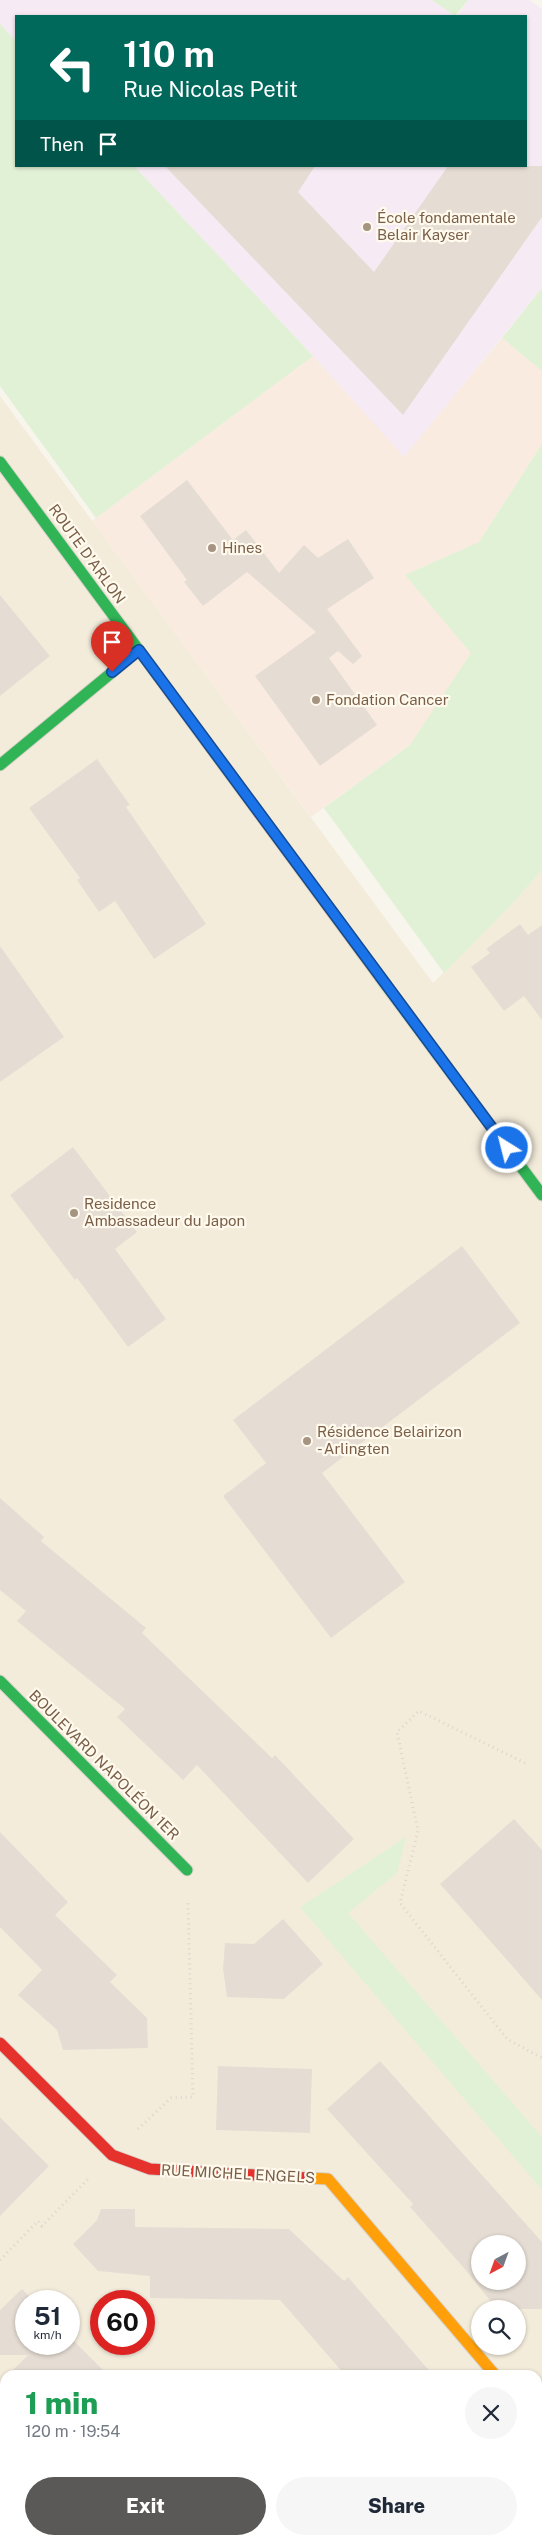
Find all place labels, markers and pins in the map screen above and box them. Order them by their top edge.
place label: École fondamentale Belair Kayser [377,209,516,243]
marker: École fondamentale Belair Kayser [361,221,373,233]
place label: Hines [222,539,262,556]
marker: Hines [206,542,218,554]
pin [91,621,133,672]
place label: Fondation Cancer [326,691,449,708]
marker: Fondation Cancer [310,694,322,706]
place label: Residence Ambassadeur du Japon [84,1195,245,1229]
marker: Residence Ambassadeur du Japon [68,1207,80,1219]
place label: Résidence Belairizon - Arlingten [317,1423,462,1457]
marker: Résidence Belairizon - Arlingten [301,1435,313,1447]

